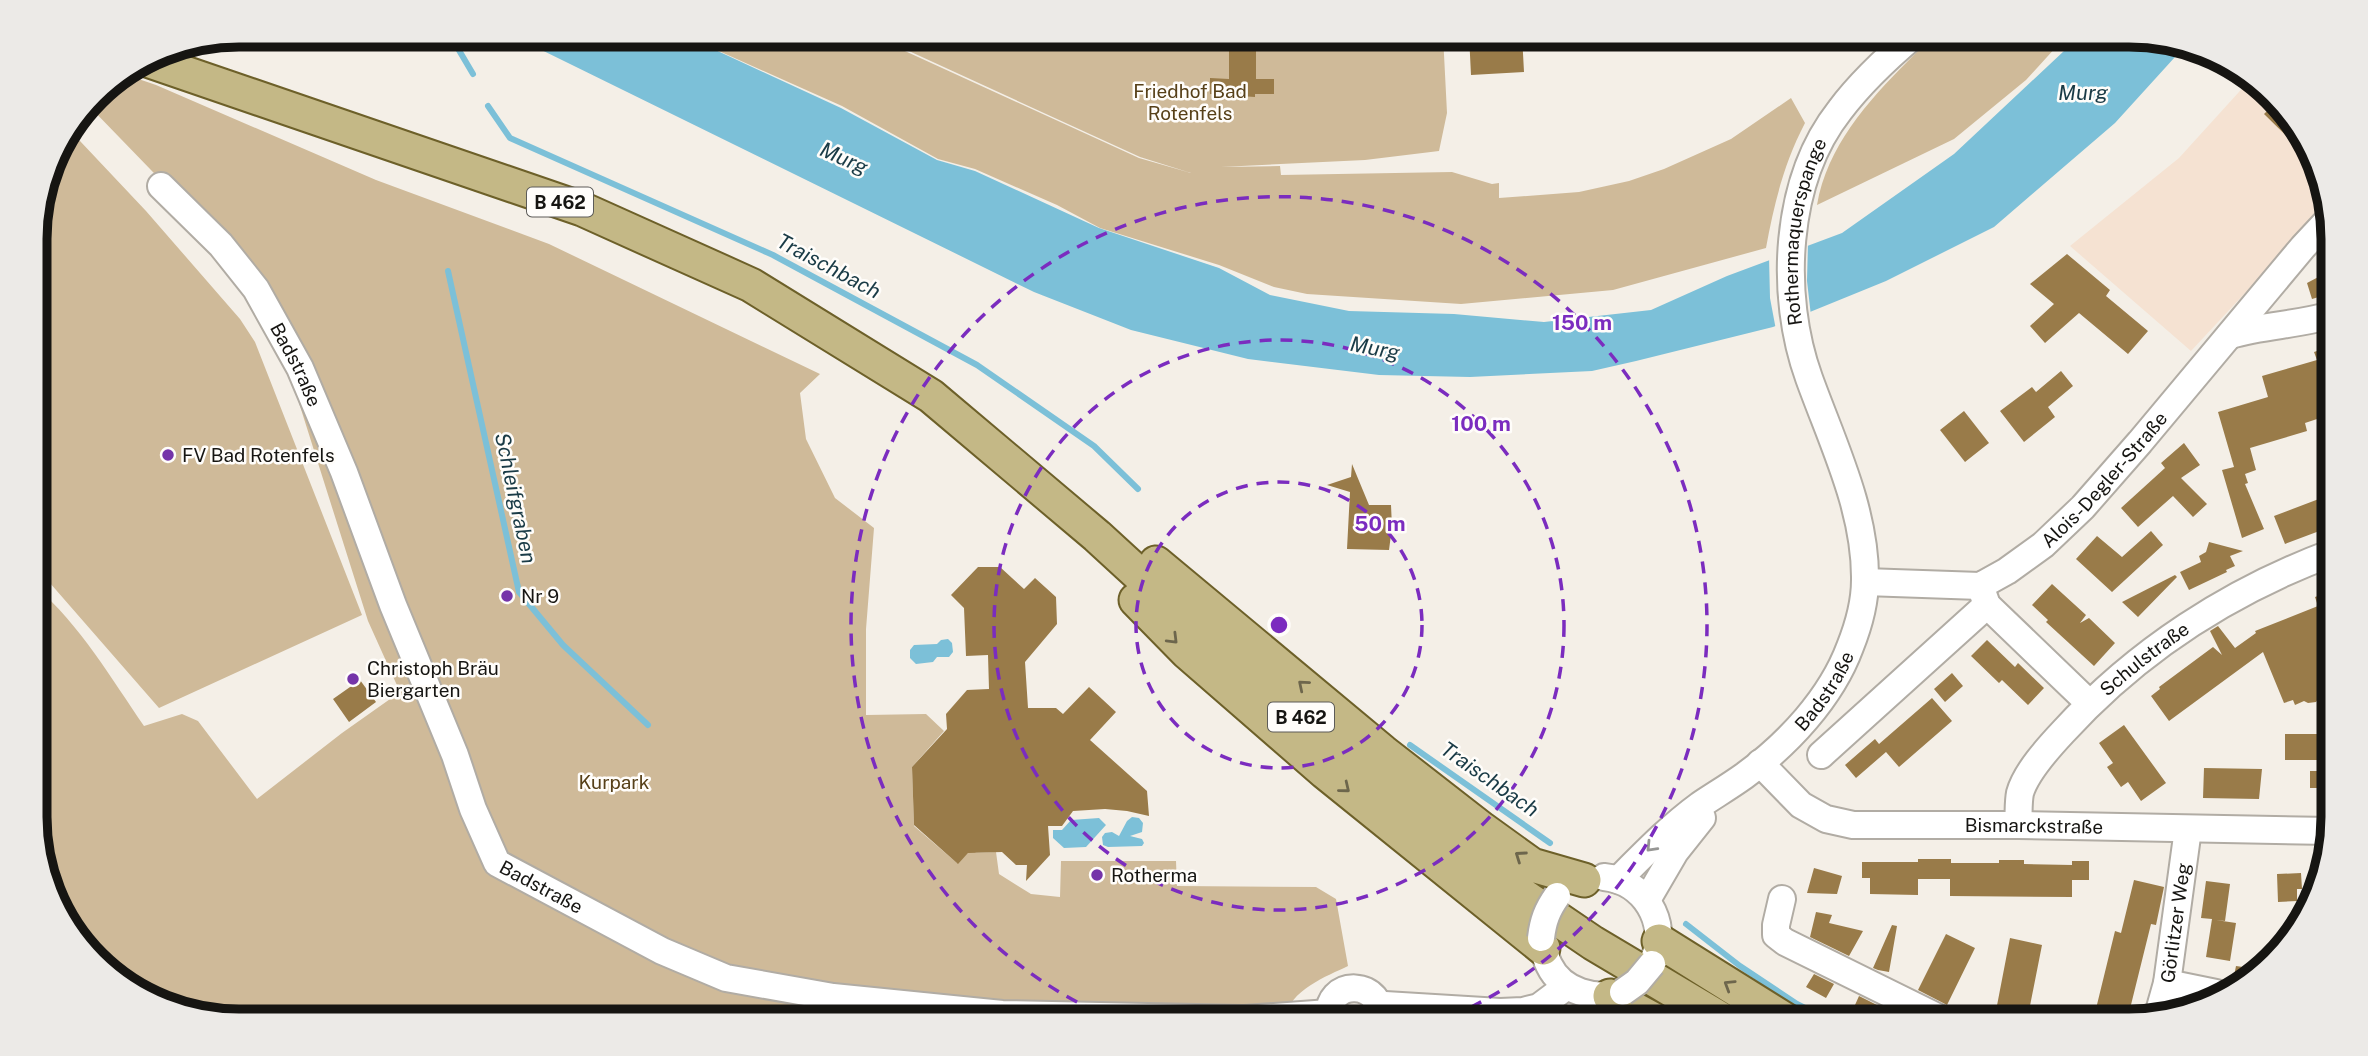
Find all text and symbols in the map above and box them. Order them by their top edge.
park label: Friedhof Bad Rotenfels [1133,80,1247,124]
water label: Murg [2058,80,2108,105]
street label: Rothermaquerspange [1780,134,1831,327]
water label: Murg [816,136,872,180]
road number: B 462 [527,188,593,216]
water label: Traischbach [773,228,885,304]
text: 150 m [1552,310,1612,335]
street label: Badstraße [266,319,326,410]
water label: Murg [1348,331,1402,365]
street label: Alois-Degler-Straße [2037,407,2172,552]
text: 100 m [1451,411,1511,436]
water label: Schleifgraben [490,430,542,566]
place label: FV Bad Rotenfels [182,444,335,466]
marker: FV Bad Rotenfels [160,447,176,463]
text: 50 m [1354,511,1406,536]
place label: Nr 9 [521,585,559,607]
marker: Nr 9 [499,588,515,604]
centre of rings [1267,613,1291,637]
street label: Schulstraße [2095,617,2193,700]
one-way arrow [1165,630,1178,643]
street label: Badstraße [1790,648,1858,735]
place label: Christoph Bräu Biergarten [367,657,499,701]
marker: Christoph Bräu Biergarten [345,671,361,687]
one-way arrow [1298,681,1311,694]
road number: B 462 [1268,702,1334,732]
water label: Traischbach [1436,736,1544,822]
park label: Kurpark [579,771,650,793]
one-way arrow [1336,780,1349,792]
street label: Bismarckstraße [1965,814,2103,838]
one-way arrow [1646,838,1659,851]
one-way arrow [1515,852,1528,864]
street label: Badstraße [496,856,587,918]
street label: Görlitzer Weg [2156,861,2194,984]
place label: Rotherma [1111,864,1197,886]
marker: Rotherma [1089,867,1105,883]
one-way arrow [1723,980,1736,993]

